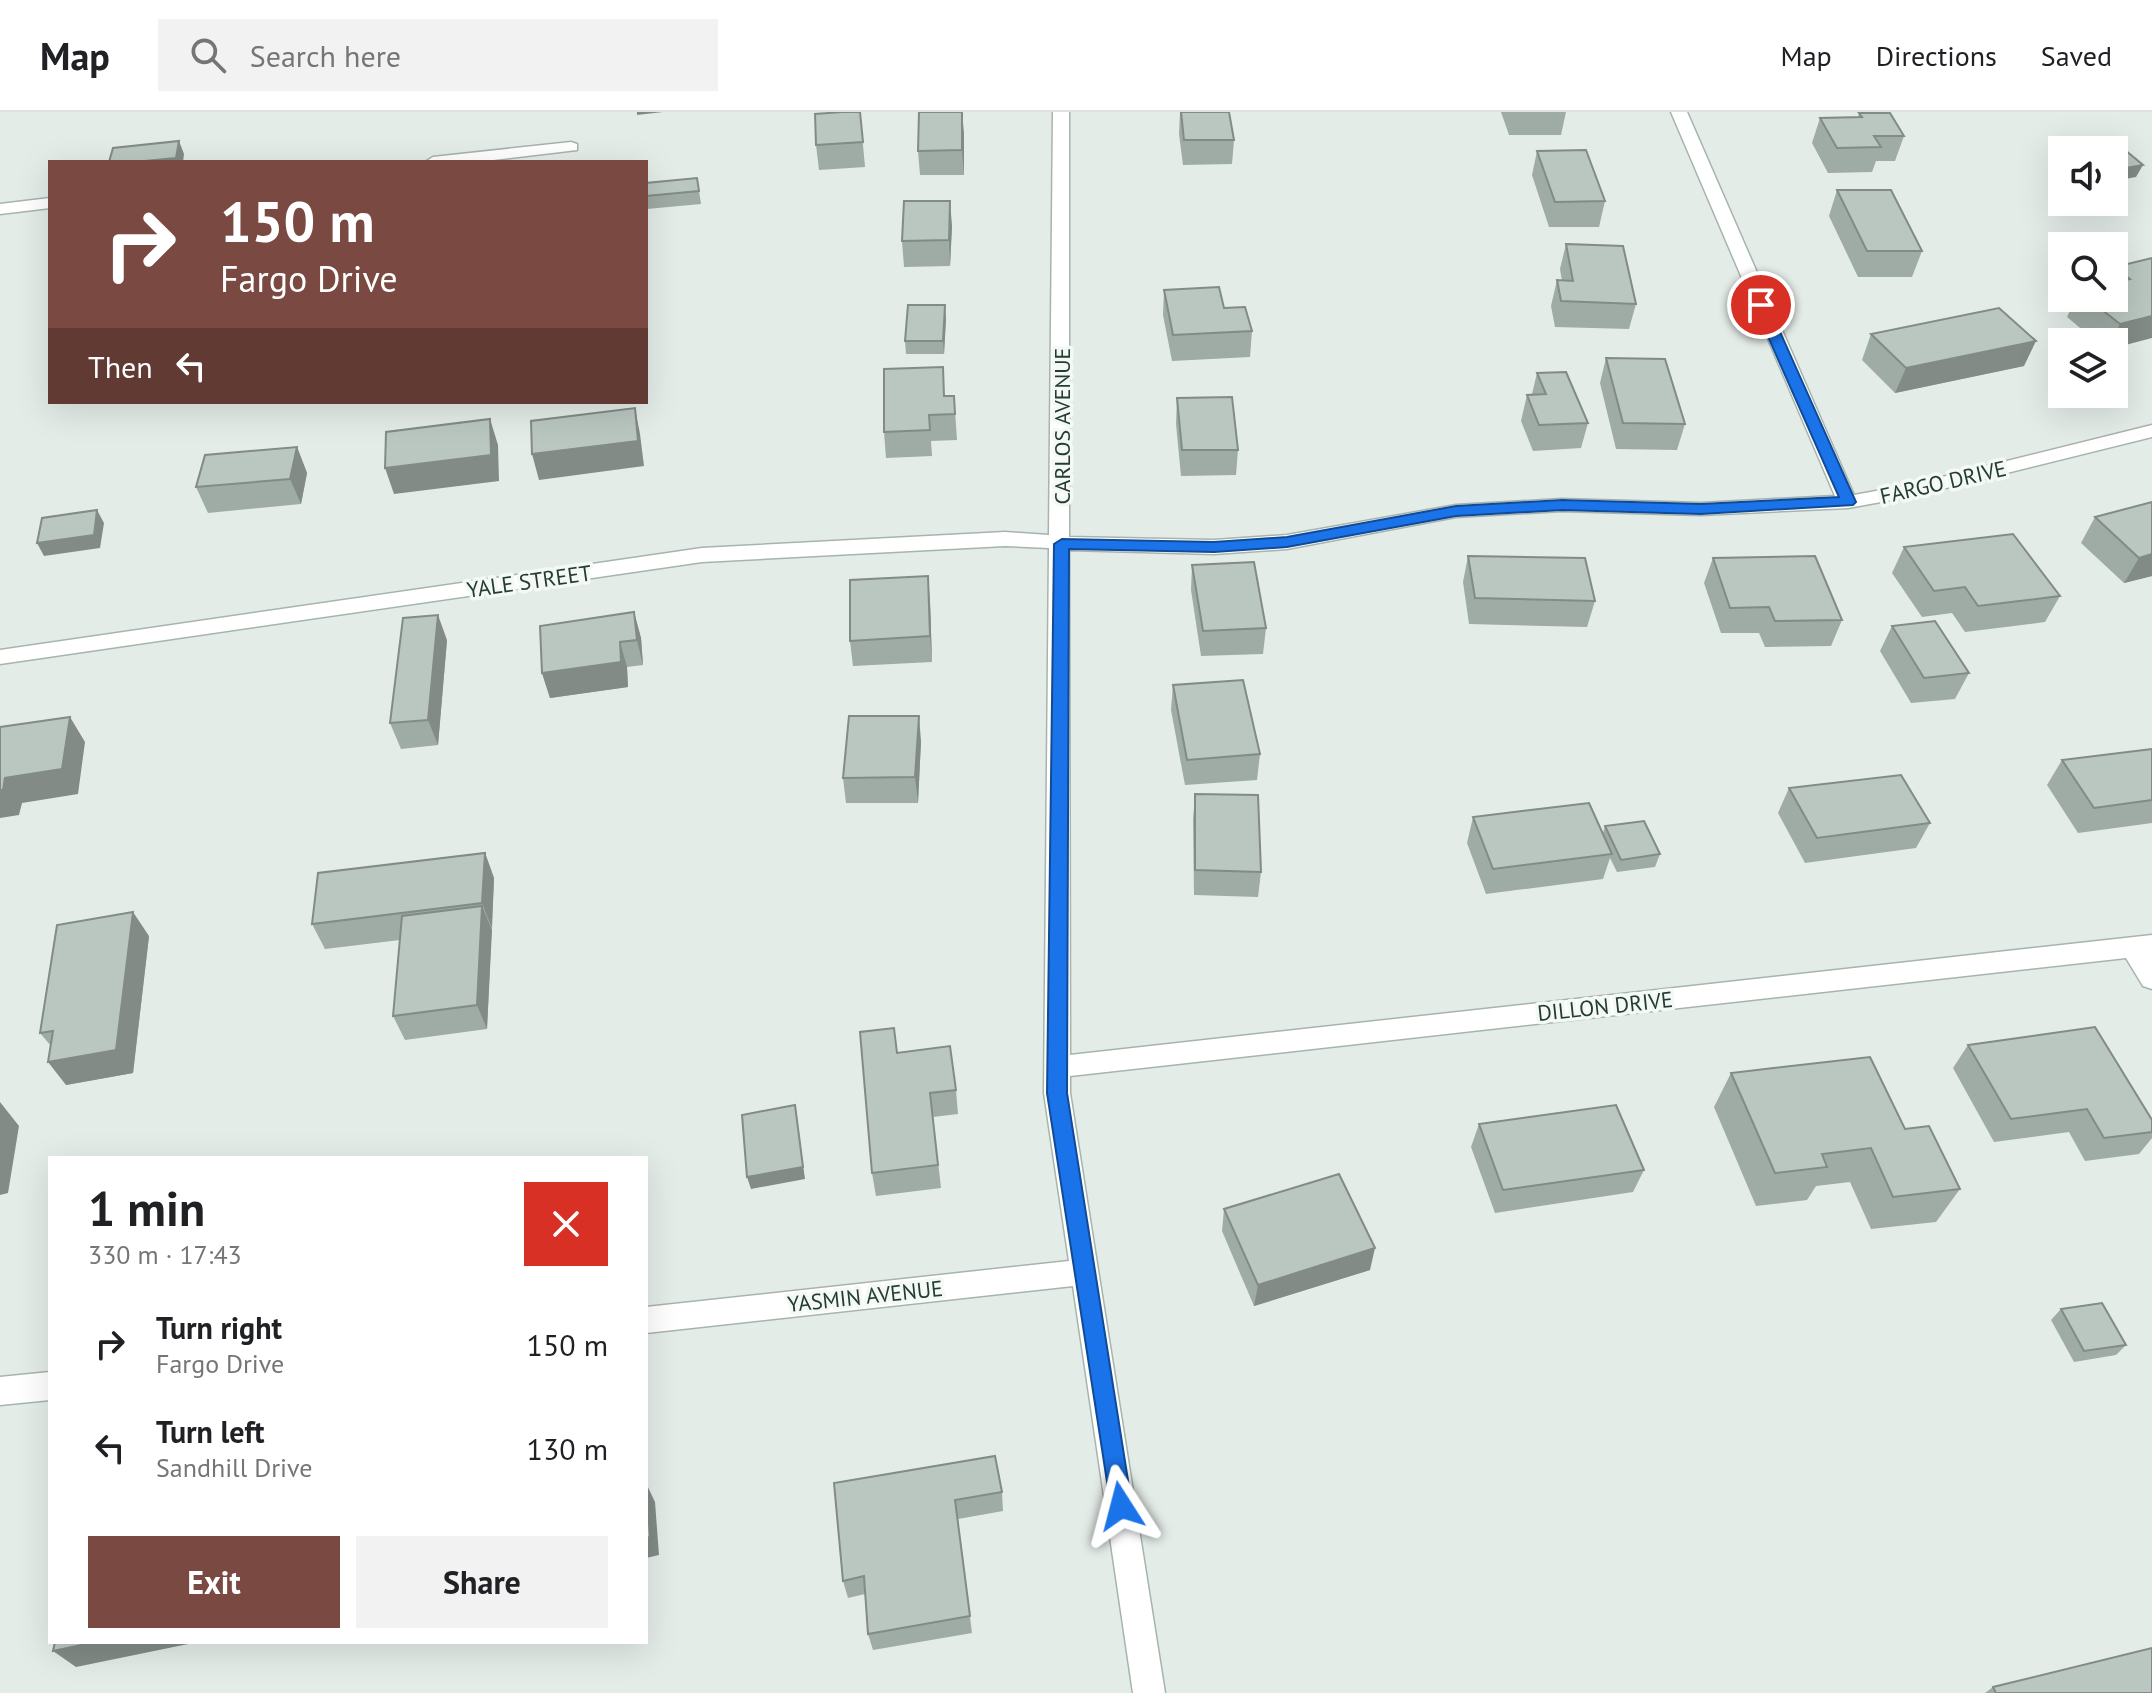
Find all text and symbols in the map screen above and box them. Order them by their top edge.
search box [158,19,718,91]
text: Map [40,31,110,80]
icon: search [186,33,230,77]
text: Search here [250,36,401,75]
text: Map [1781,37,1832,74]
text: Directions [1876,37,1997,74]
text: Saved [2041,37,2112,74]
map controls [2048,136,2128,408]
button: sound [2048,136,2128,216]
text: 150 m [220,185,375,257]
icon: right [88,192,192,296]
button: search [2048,232,2128,312]
text: Fargo Drive [220,255,398,302]
pin [1727,271,1795,339]
icon: arrive [1739,283,1783,327]
button: layers [2048,328,2128,408]
icon: left [169,344,213,388]
text: Then [88,347,153,386]
street label: CARLOS AVENUE [1048,348,1076,504]
street label: FARGO DRIVE [1877,454,2009,510]
street label: YALE STREET [465,558,593,604]
street label: DILLON DRIVE [1536,985,1674,1027]
text: 1 min [88,1177,205,1239]
button: close [524,1182,608,1266]
text: 330 m · 17:43 [88,1238,242,1271]
street label: YASMIN AVENUE [786,1274,944,1318]
text: Turn right [156,1308,282,1347]
icon: right [88,1322,132,1366]
text: 150 m [527,1325,608,1364]
text: Fargo Drive [156,1347,284,1380]
text: Turn left [156,1412,264,1451]
icon: left [88,1426,132,1470]
text: 130 m [527,1429,608,1468]
text: Sandhill Drive [156,1451,313,1484]
position arrow [1079,1464,1163,1548]
button: Exit [88,1536,340,1628]
button: Share [356,1536,608,1628]

